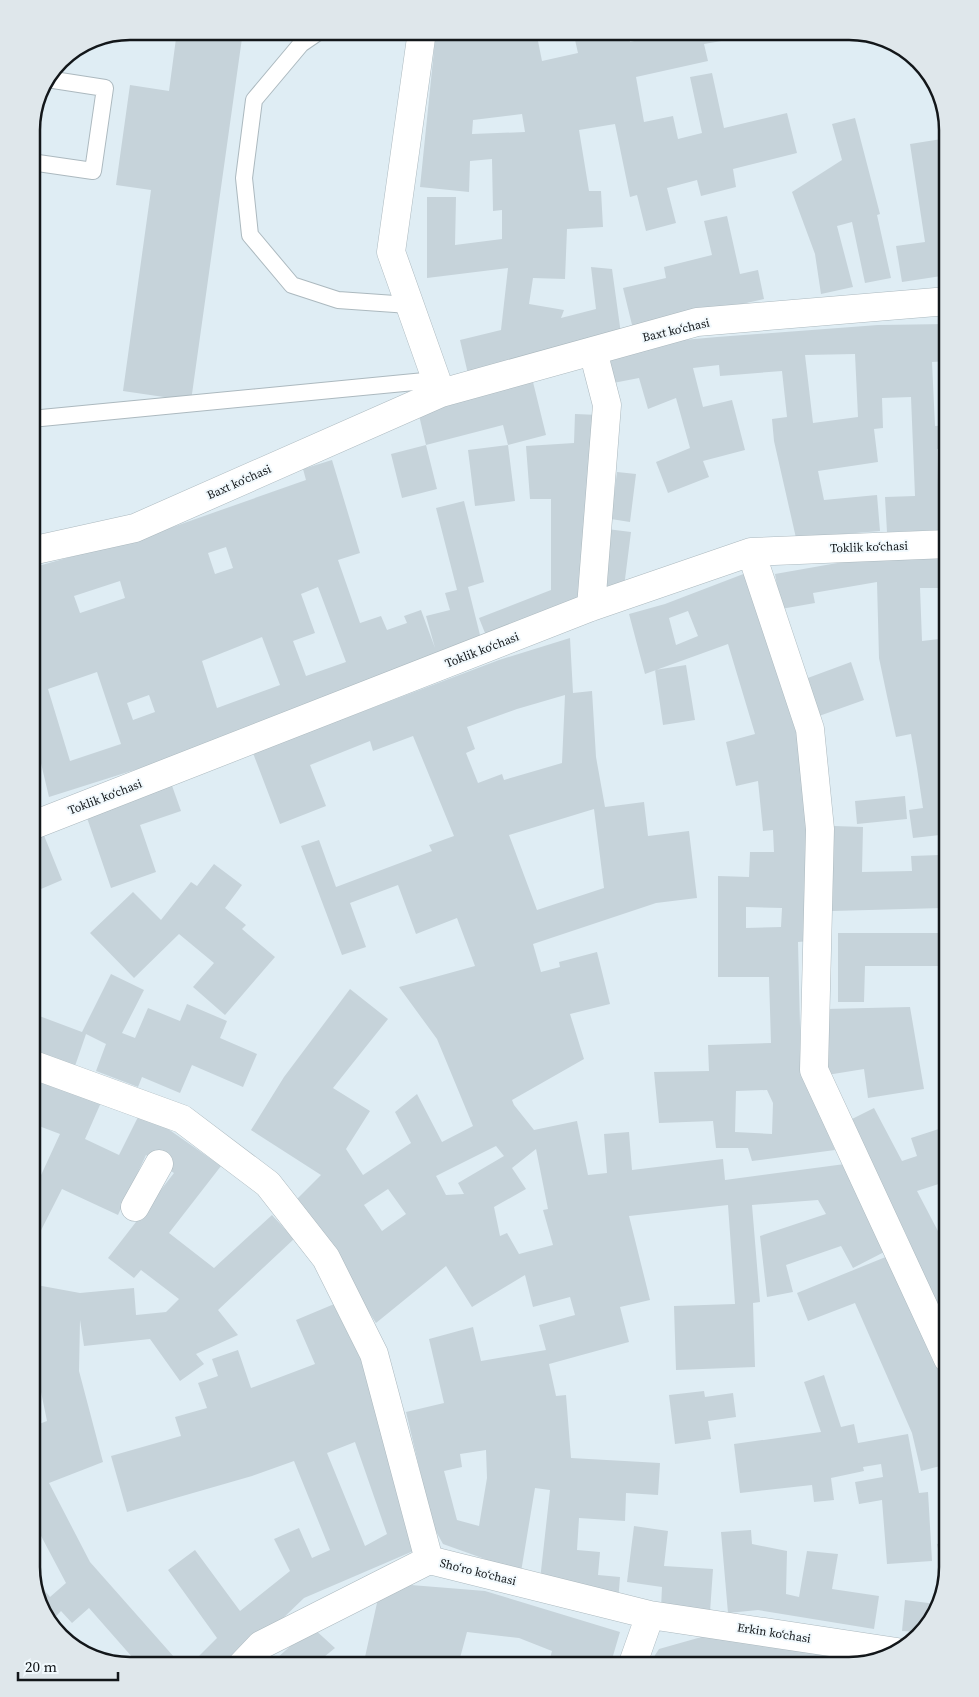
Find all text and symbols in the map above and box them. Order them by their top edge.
street label: Baxt koʻchasi [641,314,712,346]
street label: Baxt koʻchasi [204,461,274,503]
street label: Toklik koʻchasi [830,538,909,556]
street label: Toklik koʻchasi [443,628,522,671]
street label: Toklik koʻchasi [66,775,145,818]
street label: Shoʻro koʻchasi [438,1555,518,1589]
street label: Erkin koʻchasi [736,1619,812,1647]
scale bar [18,1650,118,1682]
text: 20 m [25,1656,57,1677]

